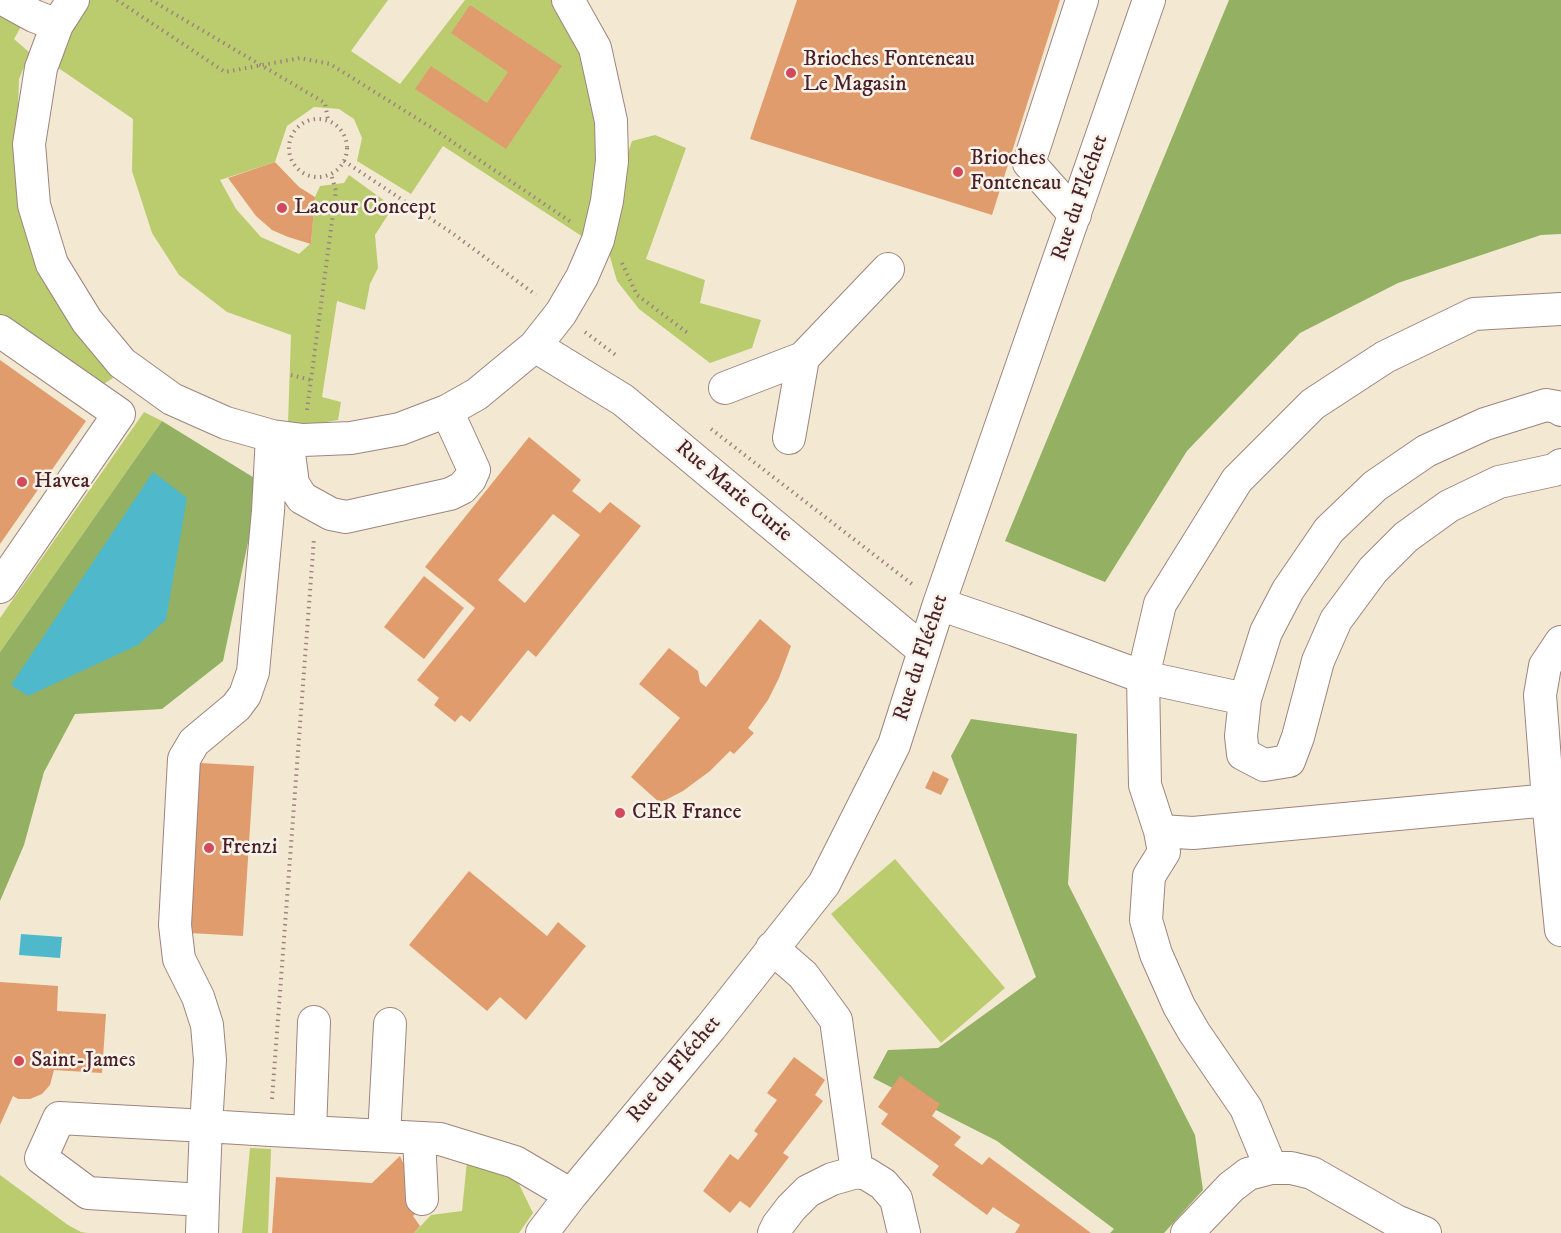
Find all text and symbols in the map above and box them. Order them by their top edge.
place label: Brioches Fonteneau Le Magasin [803,47,975,98]
marker: Brioches Fonteneau Le Magasin [784,66,798,80]
street label: Rue du Fléchet [1047,131,1115,265]
place label: Brioches Fonteneau [970,146,1061,198]
marker: Brioches Fonteneau [951,165,965,179]
place label: Lacour Concept [294,195,436,221]
marker: Lacour Concept [275,201,289,215]
street label: Rue Marie Curie [669,435,797,549]
place label: Havea [34,469,90,495]
marker: Havea [15,475,29,489]
street label: Rue du Fléchet [889,591,955,725]
place label: CER France [632,800,741,826]
marker: CER France [613,806,627,820]
place label: Frenzi [221,835,277,861]
marker: Frenzi [202,841,216,855]
street label: Rue du Fléchet [623,1011,727,1129]
place label: Saint-James [31,1048,135,1074]
marker: Saint-James [12,1054,26,1068]

